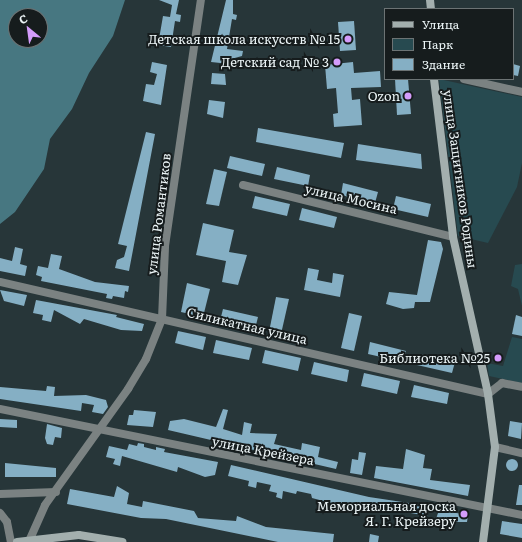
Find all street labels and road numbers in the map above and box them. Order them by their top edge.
street label: улица Защитников Родины [440,89,480,269]
street label: улица Романтиков [144,152,174,276]
street label: улица Мосина [303,181,399,217]
street label: Силикатная улица [185,305,309,347]
street label: улица Крейзера [211,433,315,469]

